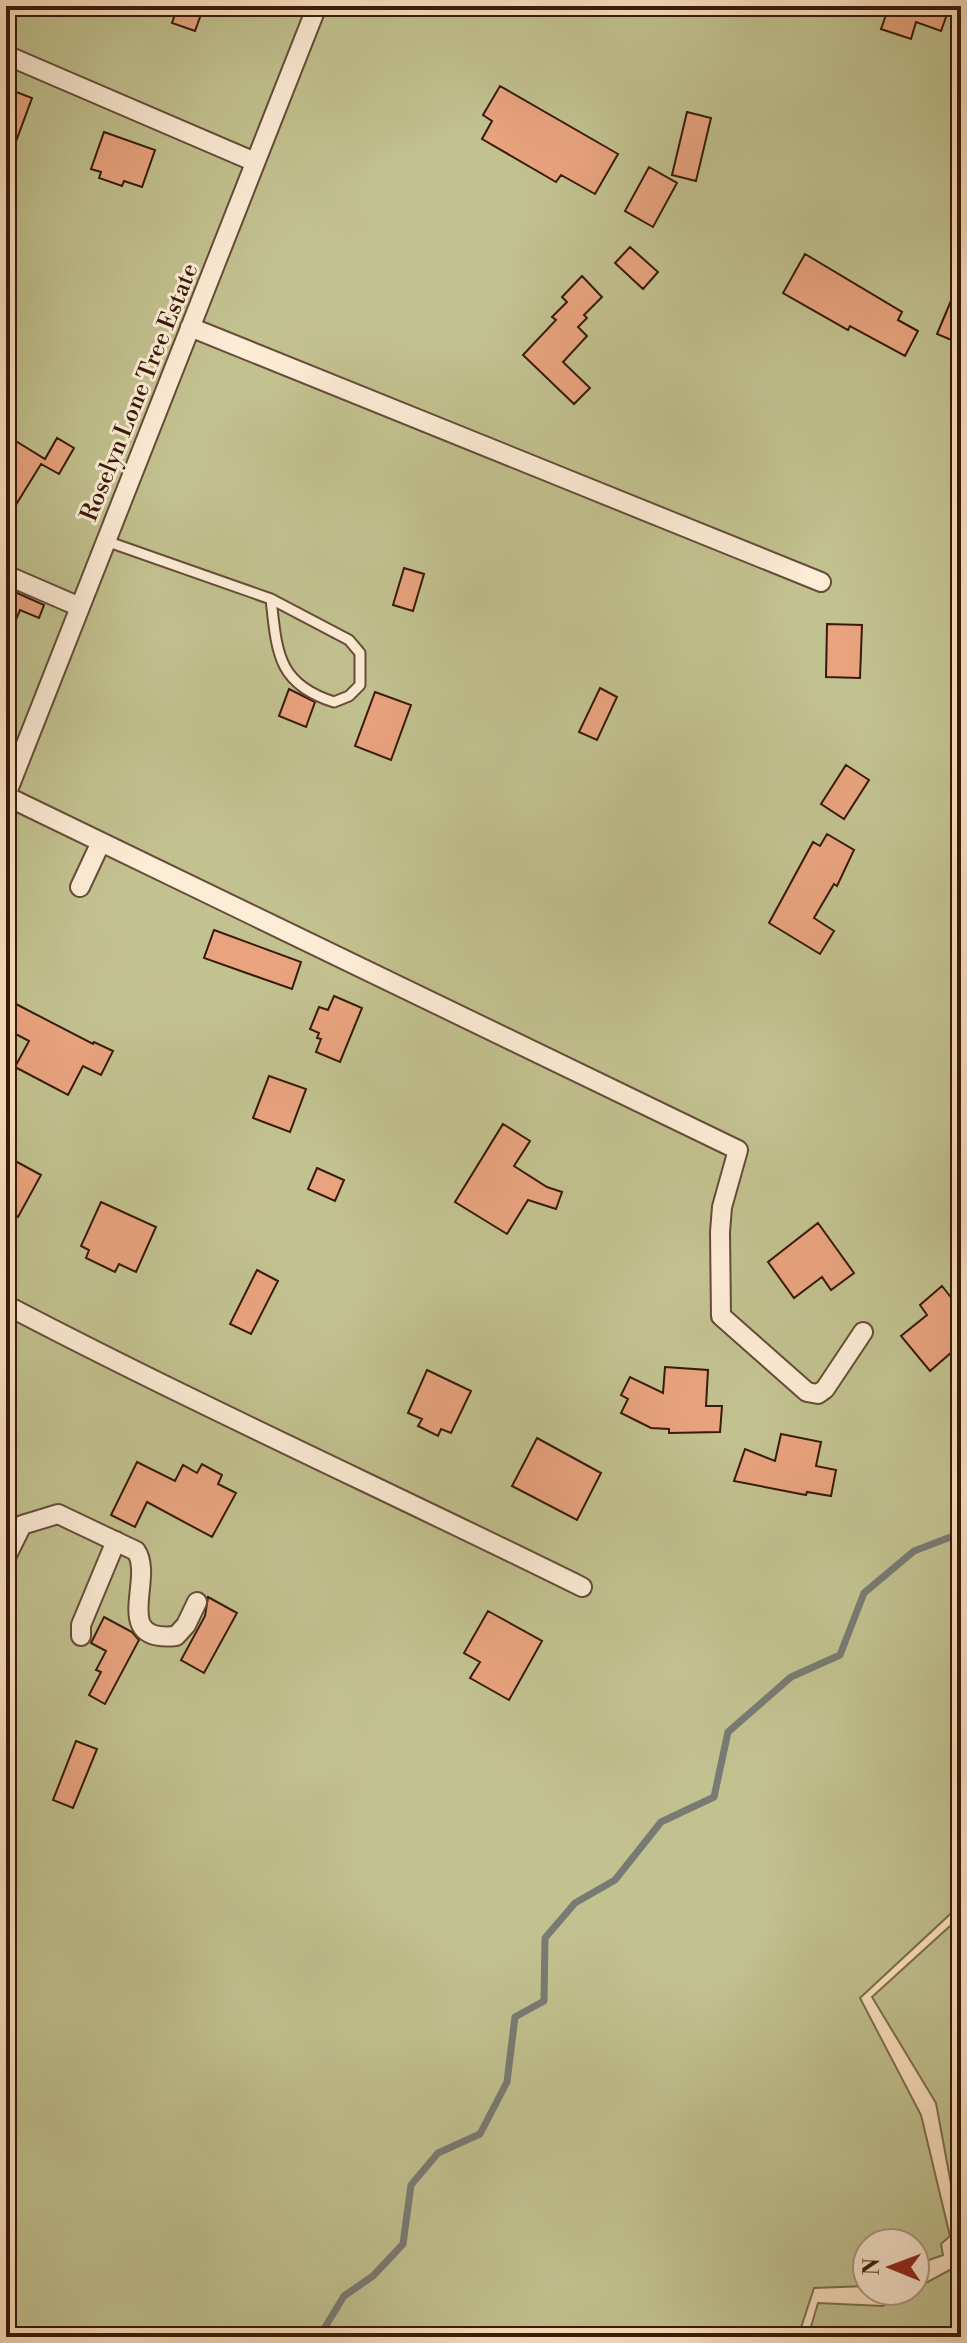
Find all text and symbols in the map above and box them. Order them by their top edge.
street label: Roselyn Lone Tree Estate [74,259,205,526]
north arrow [851,2227,931,2307]
text: N [859,2257,886,2276]

